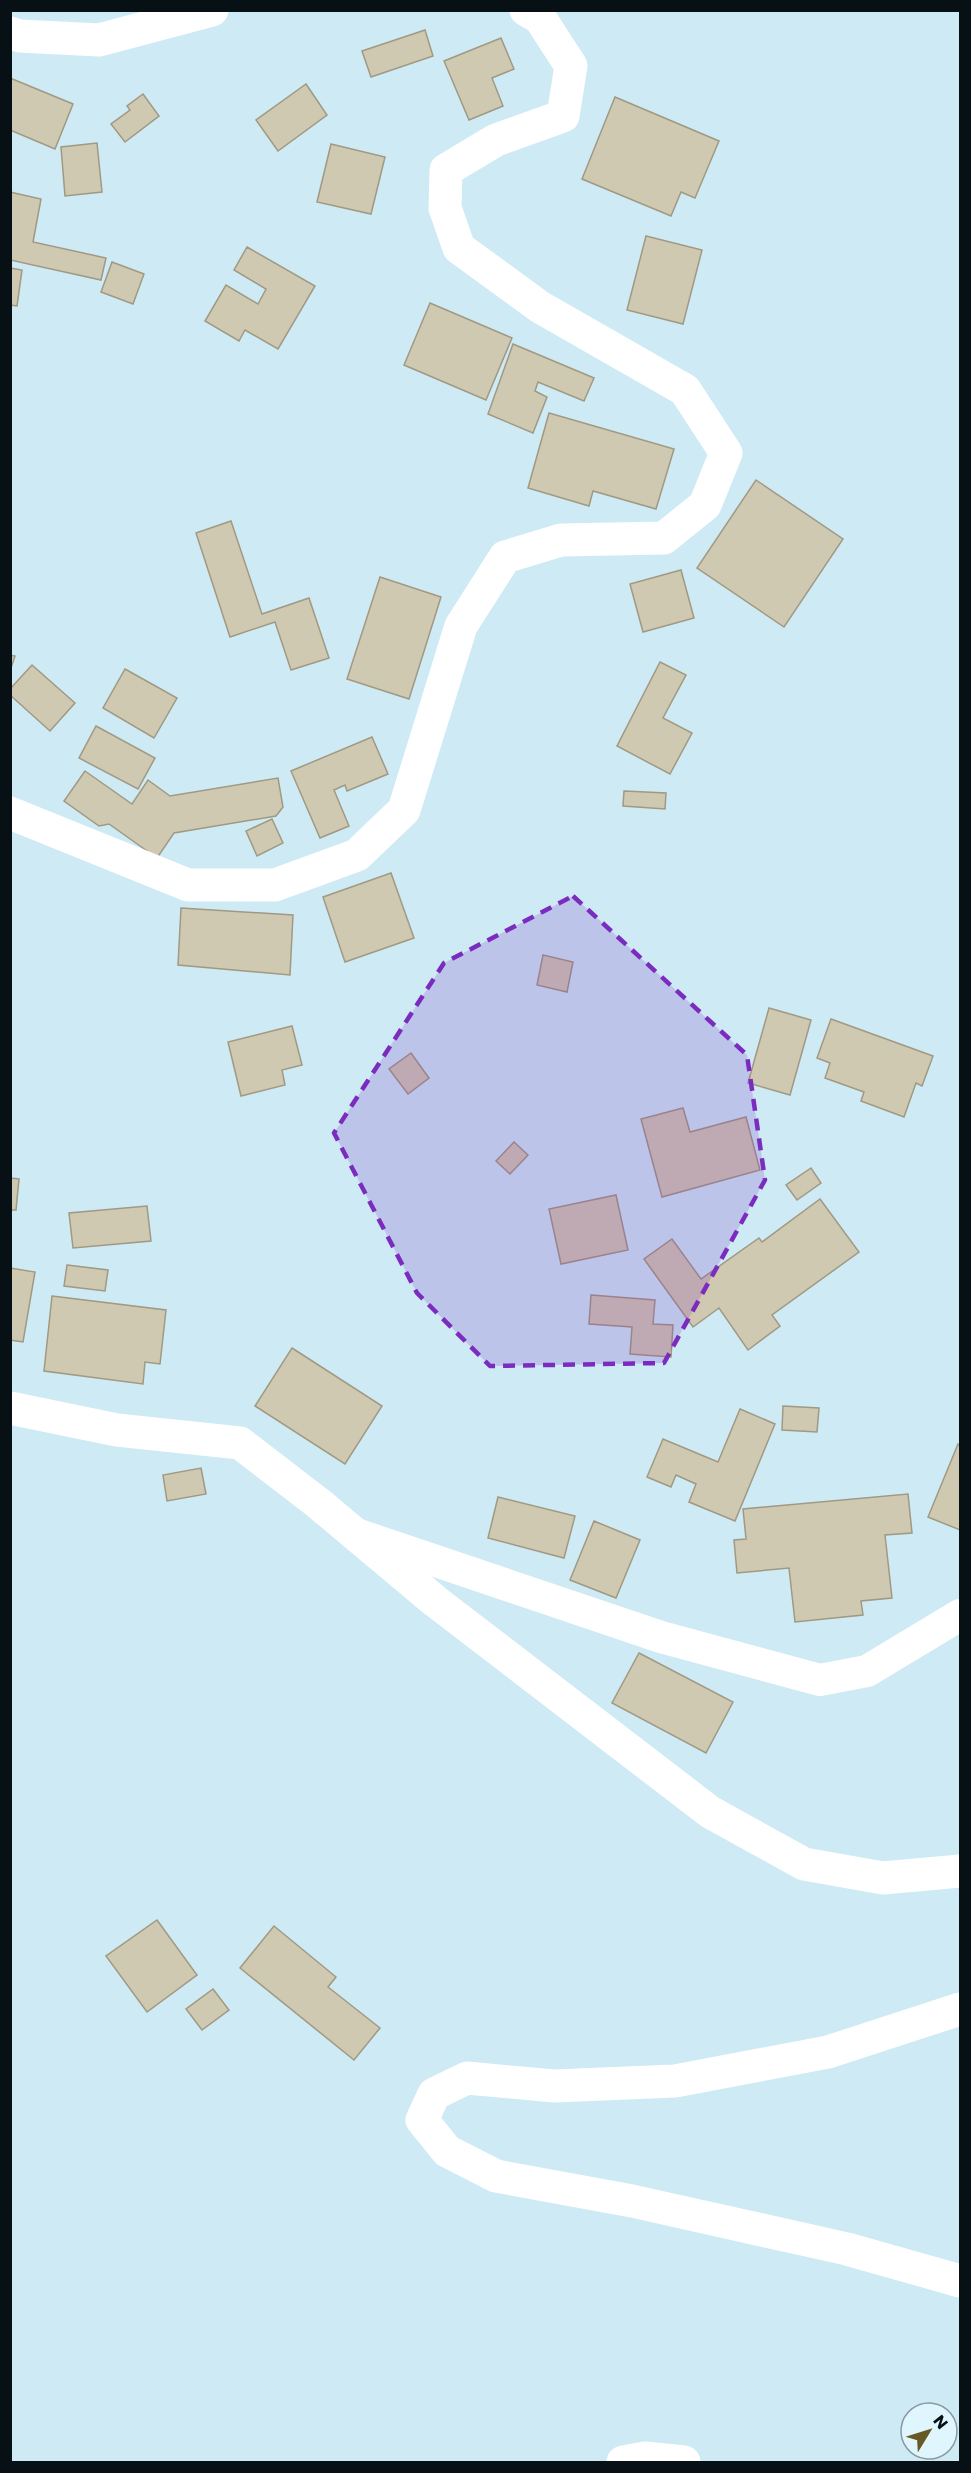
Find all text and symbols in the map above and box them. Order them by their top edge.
north arrow [899,2401,959,2461]
text: N [928,2410,953,2434]

